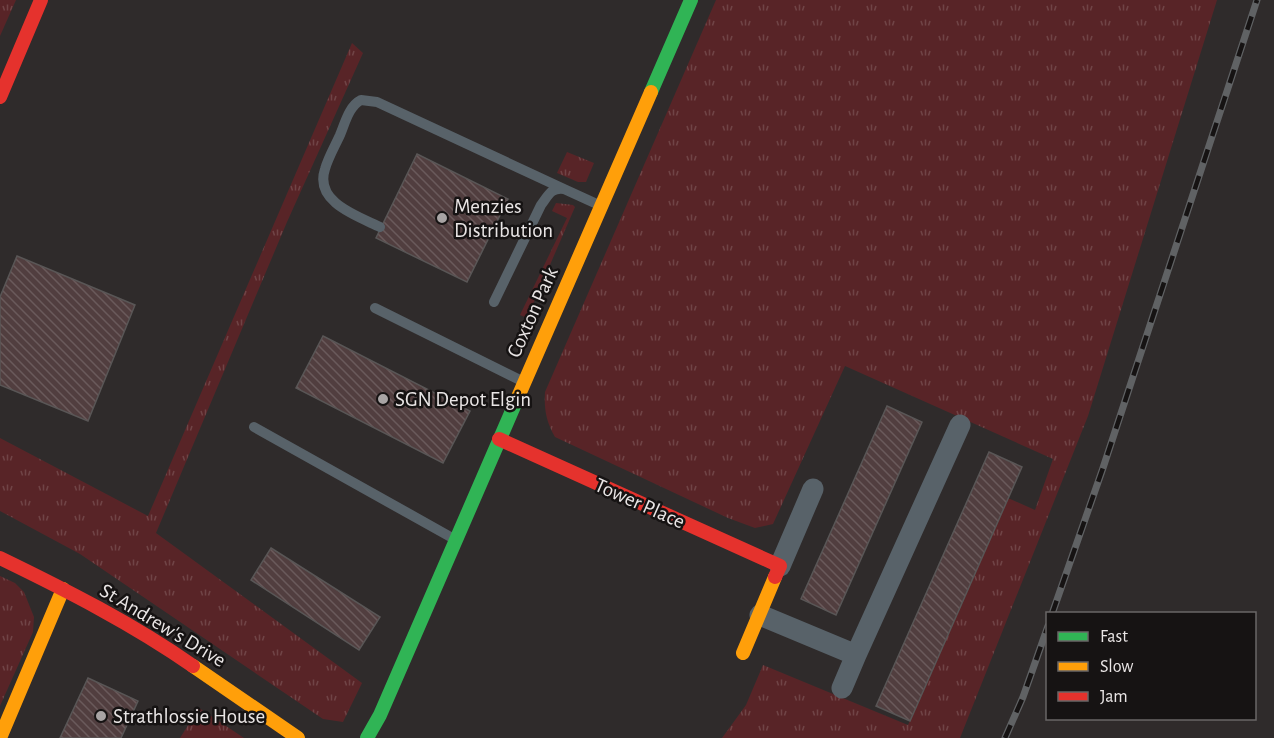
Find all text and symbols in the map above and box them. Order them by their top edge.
place label: Menzies Distribution [454,196,553,241]
marker: Menzies Distribution [435,211,449,225]
street label: Coxton Park [503,263,562,361]
place label: SGN Depot Elgin [395,389,531,410]
marker: SGN Depot Elgin [376,392,390,406]
street label: Tower Place [592,474,688,533]
street label: St Andrew's Drive [96,580,229,671]
legend [1046,612,1256,720]
text: Fast [1100,628,1128,646]
text: Slow [1100,658,1133,676]
text: Jam [1100,688,1128,706]
place label: Strathlossie House [113,706,265,727]
marker: Strathlossie House [94,709,108,723]

